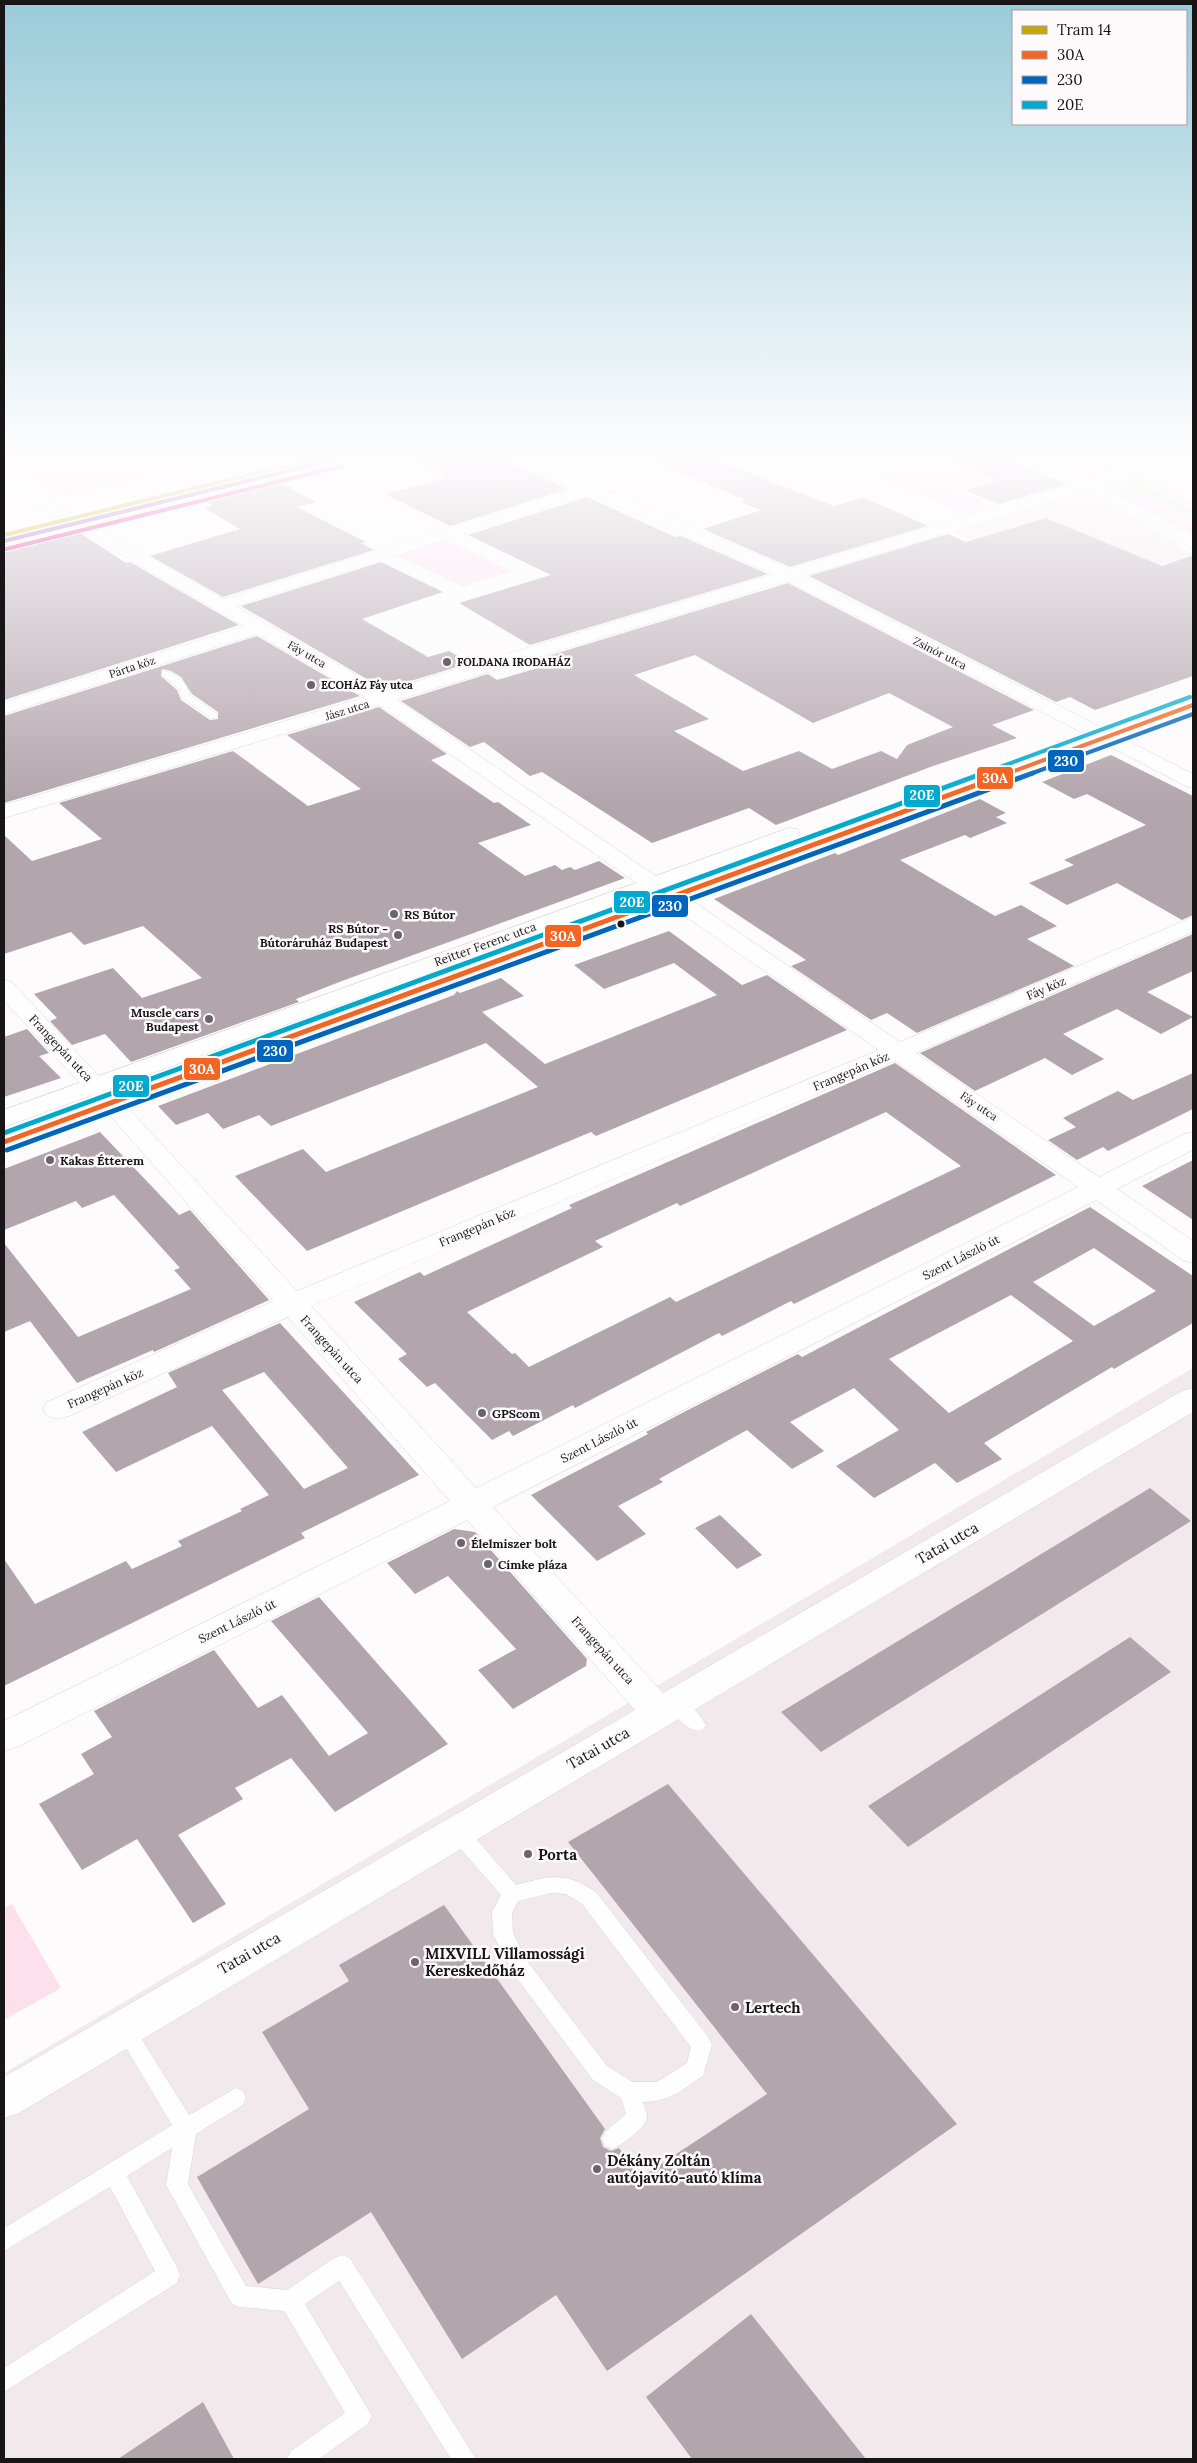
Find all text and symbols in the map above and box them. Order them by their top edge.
legend [1012,10,1187,125]
text: Tram 14 [1057,20,1111,39]
text: 30A [1057,45,1085,64]
text: 230 [1057,70,1083,89]
text: 20E [1057,95,1084,114]
street label: Zsinór utca [911,634,969,673]
street label: Fáy utca [285,637,329,671]
street label: Párta köz [107,653,157,681]
place label: FOLDANA IRODAHÁZ [457,655,571,669]
marker: FOLDANA IRODAHÁZ [441,656,453,668]
place label: ECOHÁZ Fáy utca [321,678,413,692]
marker: ECOHÁZ Fáy utca [305,679,317,691]
street label: Jász utca [322,697,371,724]
line badge: 230 [1047,749,1085,773]
text: 230 [1054,752,1078,770]
line badge: 30A [976,766,1014,790]
text: 30A [982,769,1009,787]
line badge: 20E [903,784,941,808]
text: 20E [909,786,935,804]
line badge: 20E [613,890,651,914]
text: 20E [619,893,645,911]
line badge: 230 [651,894,689,918]
text: 230 [658,897,682,915]
place label: RS Bútor [404,907,456,922]
marker: RS Bútor [388,908,400,920]
street label: Reitter Ferenc utca [432,919,538,969]
unlabelled marker [616,919,626,929]
place label: RS Bútor - Bútoráruház Budapest [260,921,389,950]
line badge: 30A [544,924,582,948]
text: 30A [550,927,577,945]
marker: RS Bútor - Bútoráruház Budapest [392,929,404,941]
street label: Fáy köz [1024,973,1068,1003]
place label: Muscle cars Budapest [131,1005,200,1034]
street label: Frangepán utca [26,1011,96,1085]
marker: Muscle cars Budapest [203,1013,215,1025]
line badge: 230 [256,1039,294,1063]
text: 230 [263,1042,287,1060]
street label: Frangepán köz [811,1048,891,1094]
line badge: 30A [183,1057,221,1081]
text: 30A [189,1060,216,1078]
line badge: 20E [112,1074,150,1098]
text: 20E [118,1077,144,1095]
street label: Fáy utca [958,1088,1001,1124]
place label: Kakas Étterem [60,1153,144,1168]
marker: Kakas Étterem [44,1154,56,1166]
street label: Frangepán köz [437,1204,517,1250]
street label: Szent László út [920,1231,1002,1283]
street label: Frangepán utca [298,1312,366,1386]
street label: Frangepán köz [65,1365,145,1411]
place label: GPScom [492,1406,540,1421]
marker: GPScom [476,1407,488,1419]
street label: Szent László út [558,1414,640,1466]
street label: Tatai utca [912,1517,982,1568]
place label: Élelmiszer bolt [471,1536,558,1551]
marker: Élelmiszer bolt [455,1537,467,1549]
place label: Címke pláza [498,1557,568,1572]
marker: Címke pláza [482,1558,494,1570]
street label: Szent László út [196,1596,279,1646]
street label: Frangepán utca [569,1613,637,1687]
street label: Tatai utca [563,1722,633,1773]
place label: Porta [538,1845,577,1864]
marker: Porta [522,1848,534,1860]
street label: Tatai utca [214,1927,284,1978]
place label: MIXVILL Villamossági Kereskedőház [425,1944,585,1980]
marker: MIXVILL Villamossági Kereskedőház [409,1956,421,1968]
place label: Lertech [745,1998,801,2017]
marker: Lertech [729,2001,741,2013]
place label: Dékány Zoltán autójavító-autó klíma [607,2151,762,2187]
marker: Dékány Zoltán autójavító-autó klíma [591,2163,603,2175]

